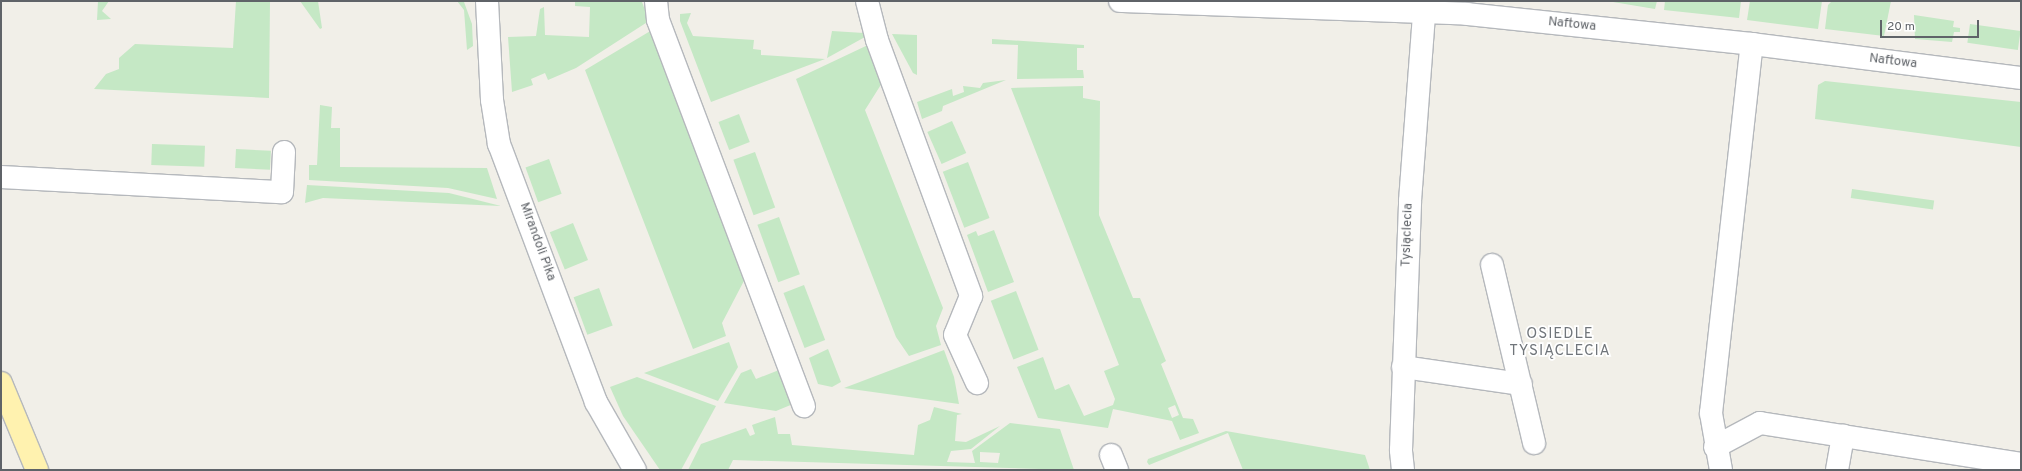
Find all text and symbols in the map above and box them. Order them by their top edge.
scale bar [1882,12,1981,38]
street label: Naftowa [1547,15,1597,35]
text: 20 m [1887,19,1915,35]
street label: Naftowa [1868,51,1918,73]
street label: Mirandoli Pika [516,201,558,283]
street label: Tysiąclecia [1399,203,1417,267]
district label: OSIEDLE TYSIĄCLECIA [1509,325,1611,360]

